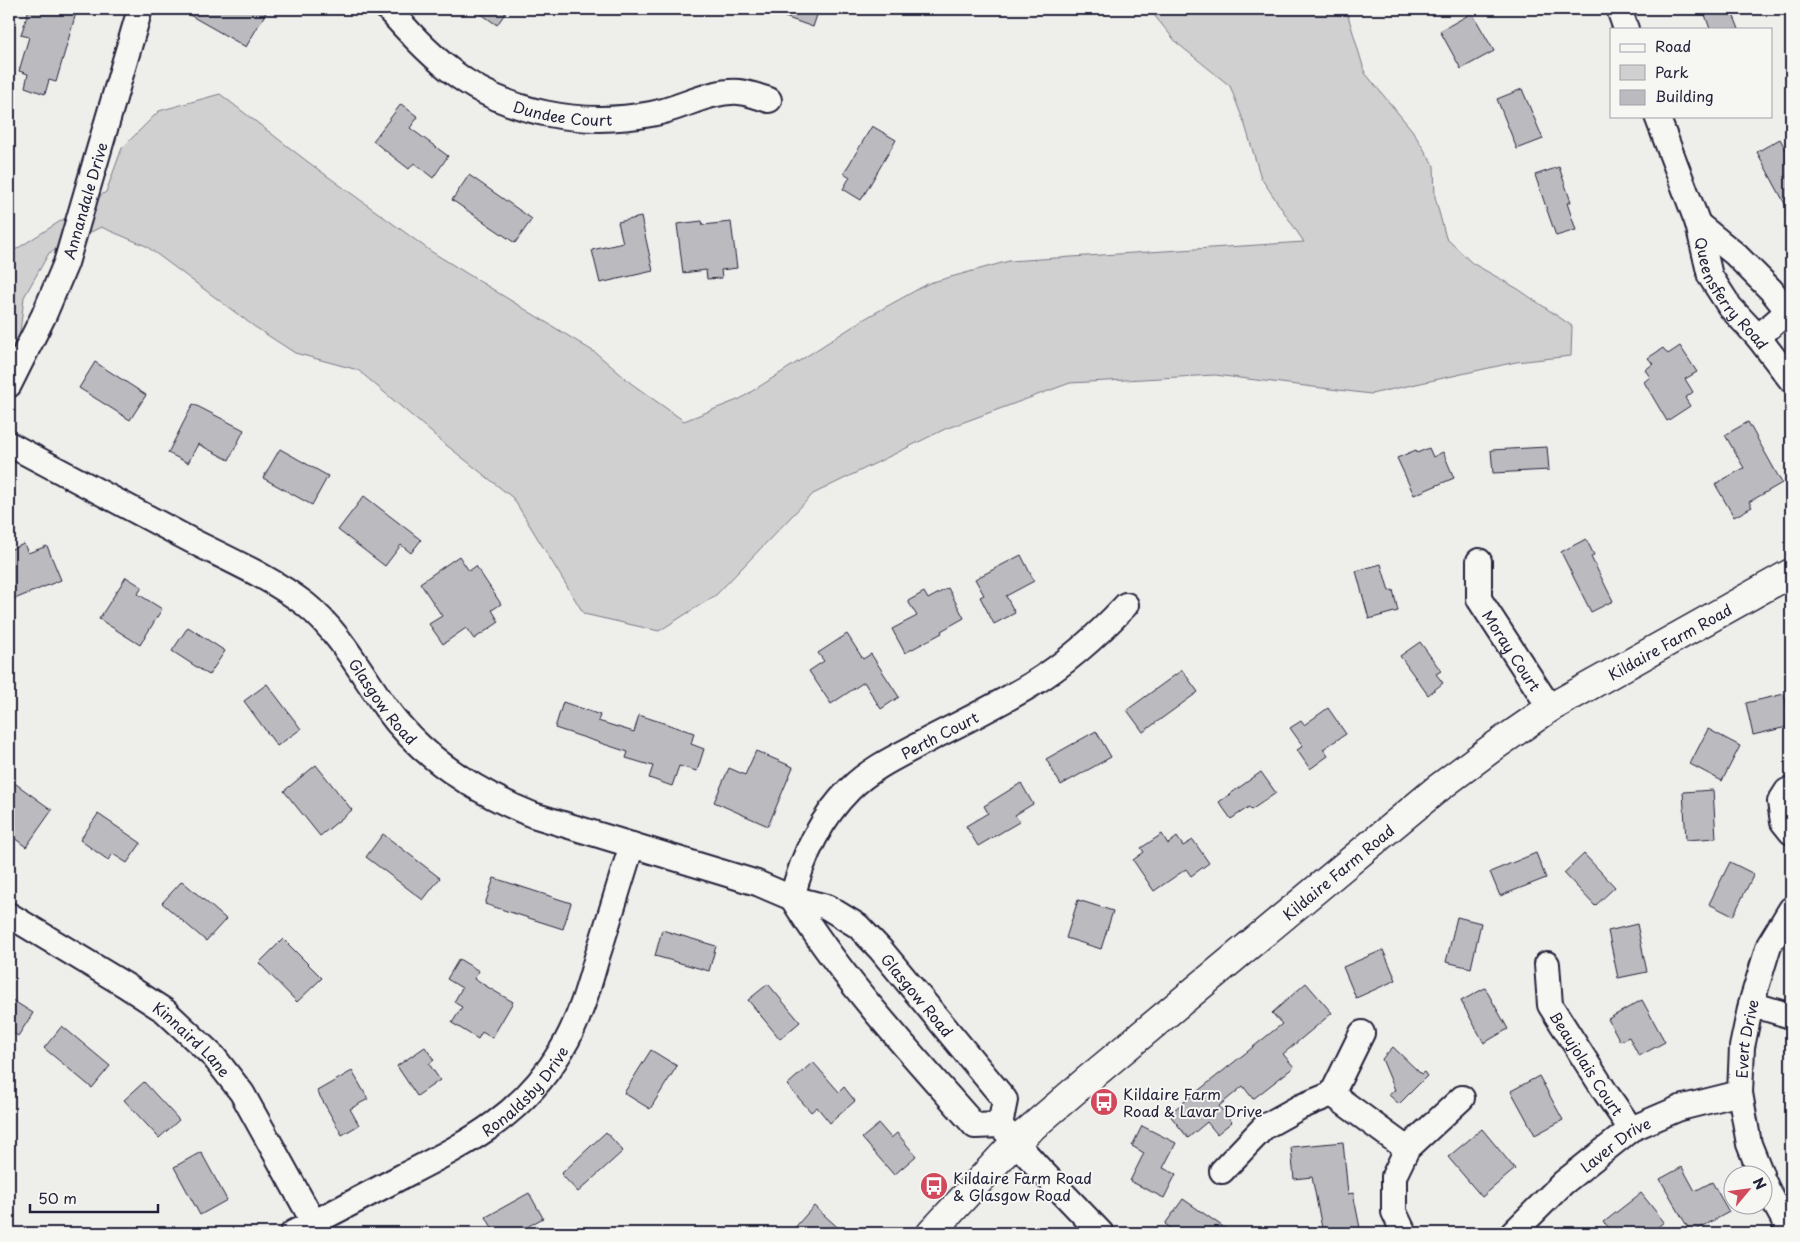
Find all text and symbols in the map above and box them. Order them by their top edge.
legend [1610,28,1772,118]
text: Road [1655,34,1691,57]
text: Park [1655,60,1689,83]
text: Building [1655,84,1714,107]
street label: Dundee Court [511,94,612,130]
street label: Annandale Drive [56,139,112,262]
street label: Queensferry Road [1690,235,1775,354]
street label: Kildaire Farm Road [1603,597,1736,685]
street label: Moray Court [1477,605,1547,695]
street label: Glasgow Road [344,653,423,749]
street label: Perth Court [896,705,982,764]
street label: Kildaire Farm Road [1277,818,1399,925]
street label: Glasgow Road [876,948,959,1041]
street label: Kinnaird Lane [149,995,237,1082]
street label: Evert Drive [1729,996,1764,1079]
street label: Beaujolais Court [1545,1006,1630,1120]
street label: Ronaldsby Drive [476,1041,573,1141]
place label: Kildaire Farm Road & Lavar Drive [1123,1082,1263,1122]
bus stop icon: Kildaire Farm Road & Lavar Drive [1089,1087,1119,1117]
street label: Laver Drive [1574,1111,1654,1177]
north arrow [1722,1164,1772,1214]
place label: Kildaire Farm Road & Glasgow Road [953,1166,1092,1206]
bus stop icon: Kildaire Farm Road & Glasgow Road [919,1171,949,1201]
text: N [1748,1174,1772,1193]
scale bar [30,1182,158,1214]
text: 50 m [38,1186,77,1209]

